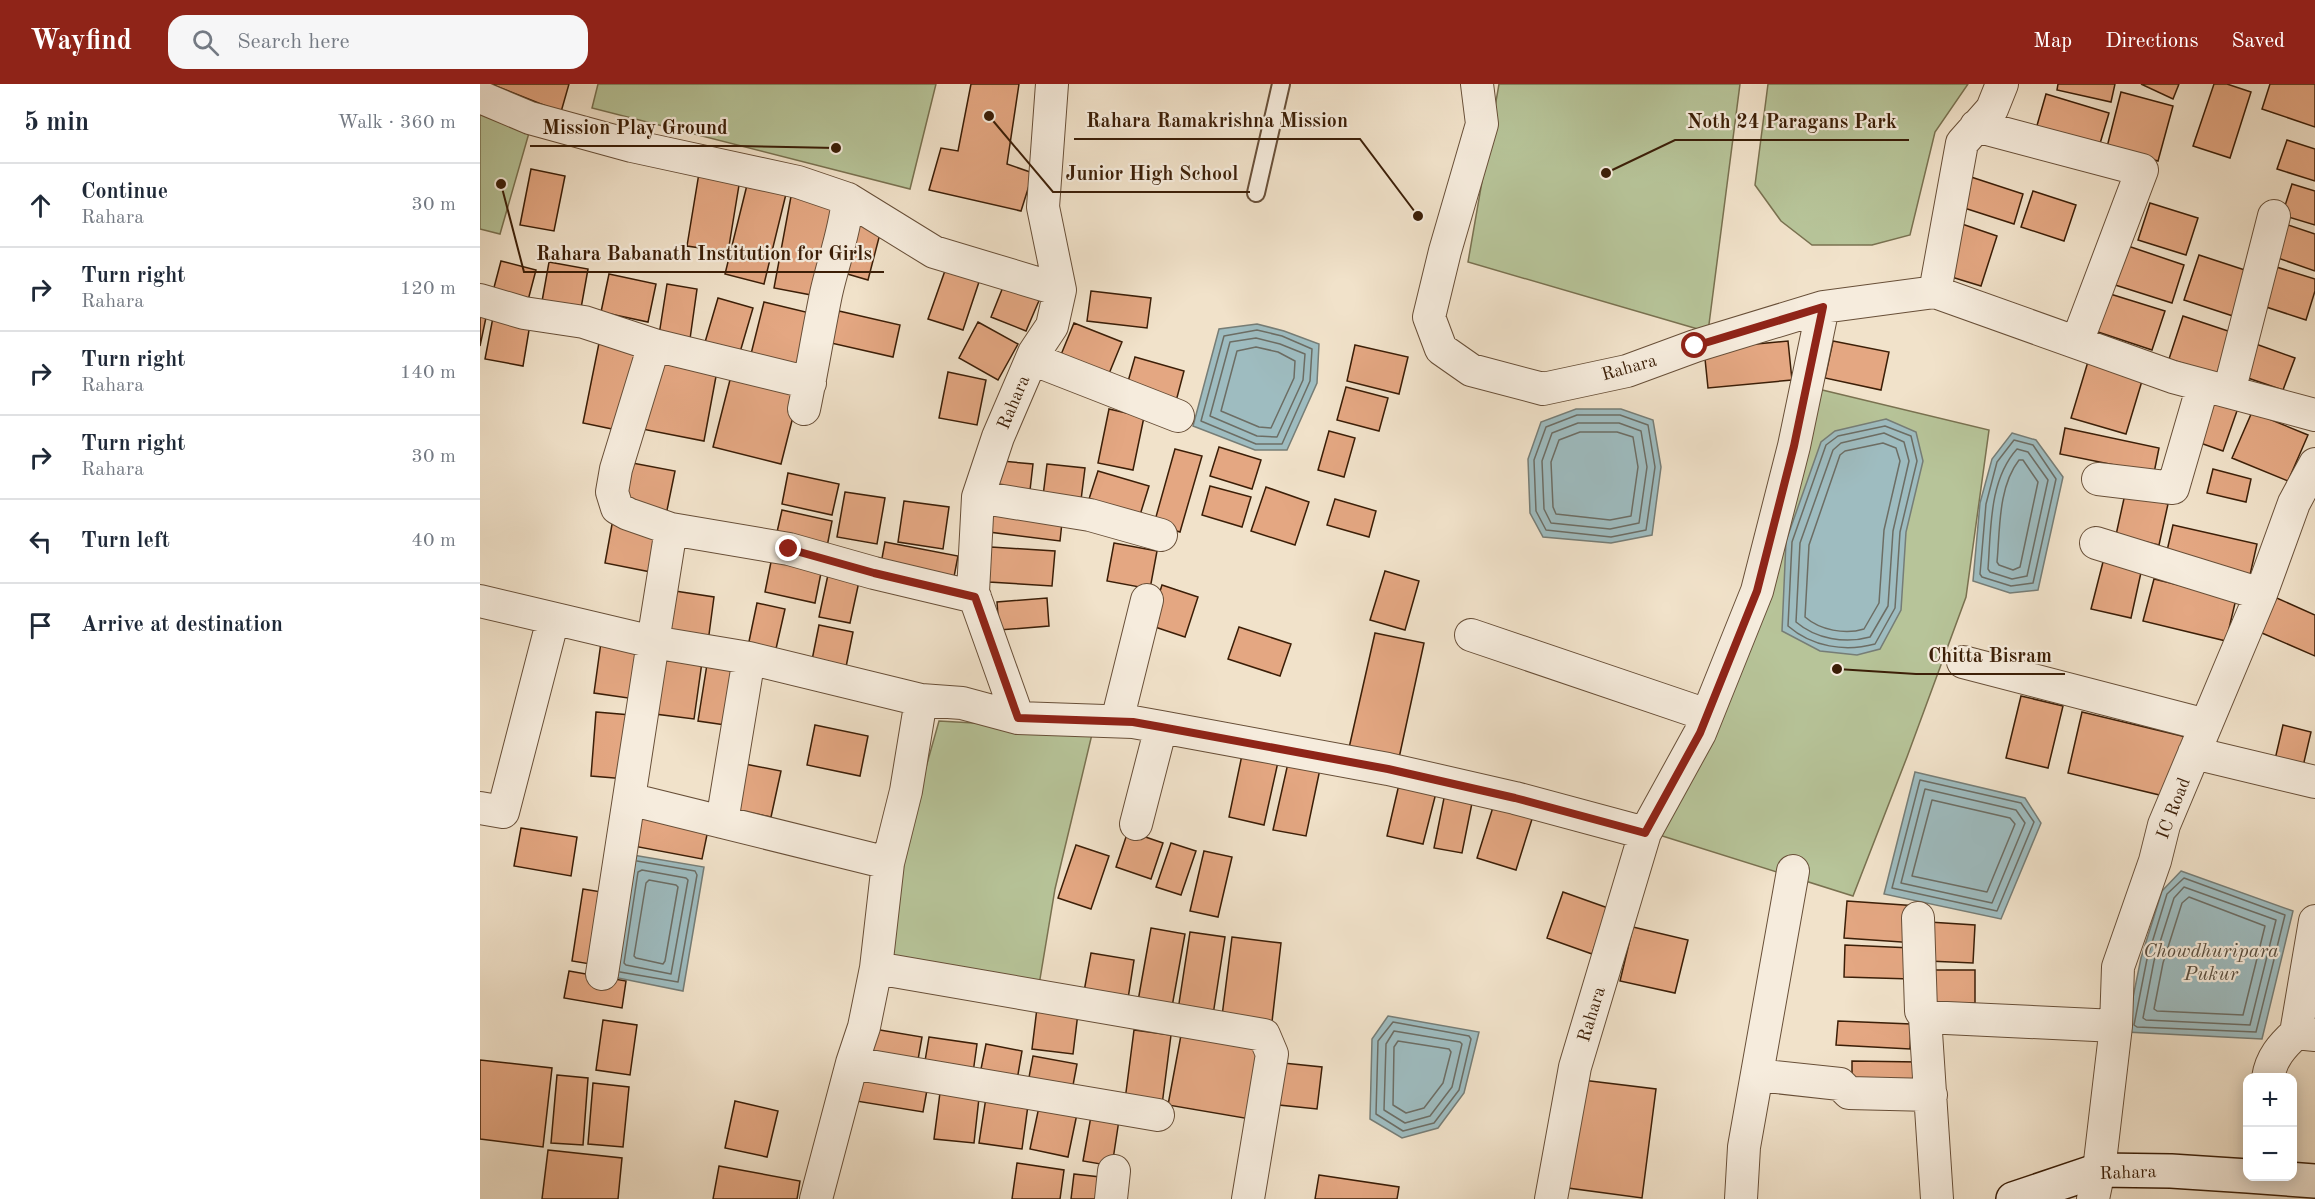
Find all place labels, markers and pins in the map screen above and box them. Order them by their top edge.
callout: Rahara Ramakrishna Mission [1074,101,1360,139]
callout: Noth 24 Paragans Park [1675,102,1909,140]
callout: Mission Play Ground [530,108,739,146]
callout: Junior High School [1053,154,1250,192]
callout: Rahara Babanath Institution for Girls [524,234,884,272]
callout: Chitta Bisram [1916,636,2065,674]

